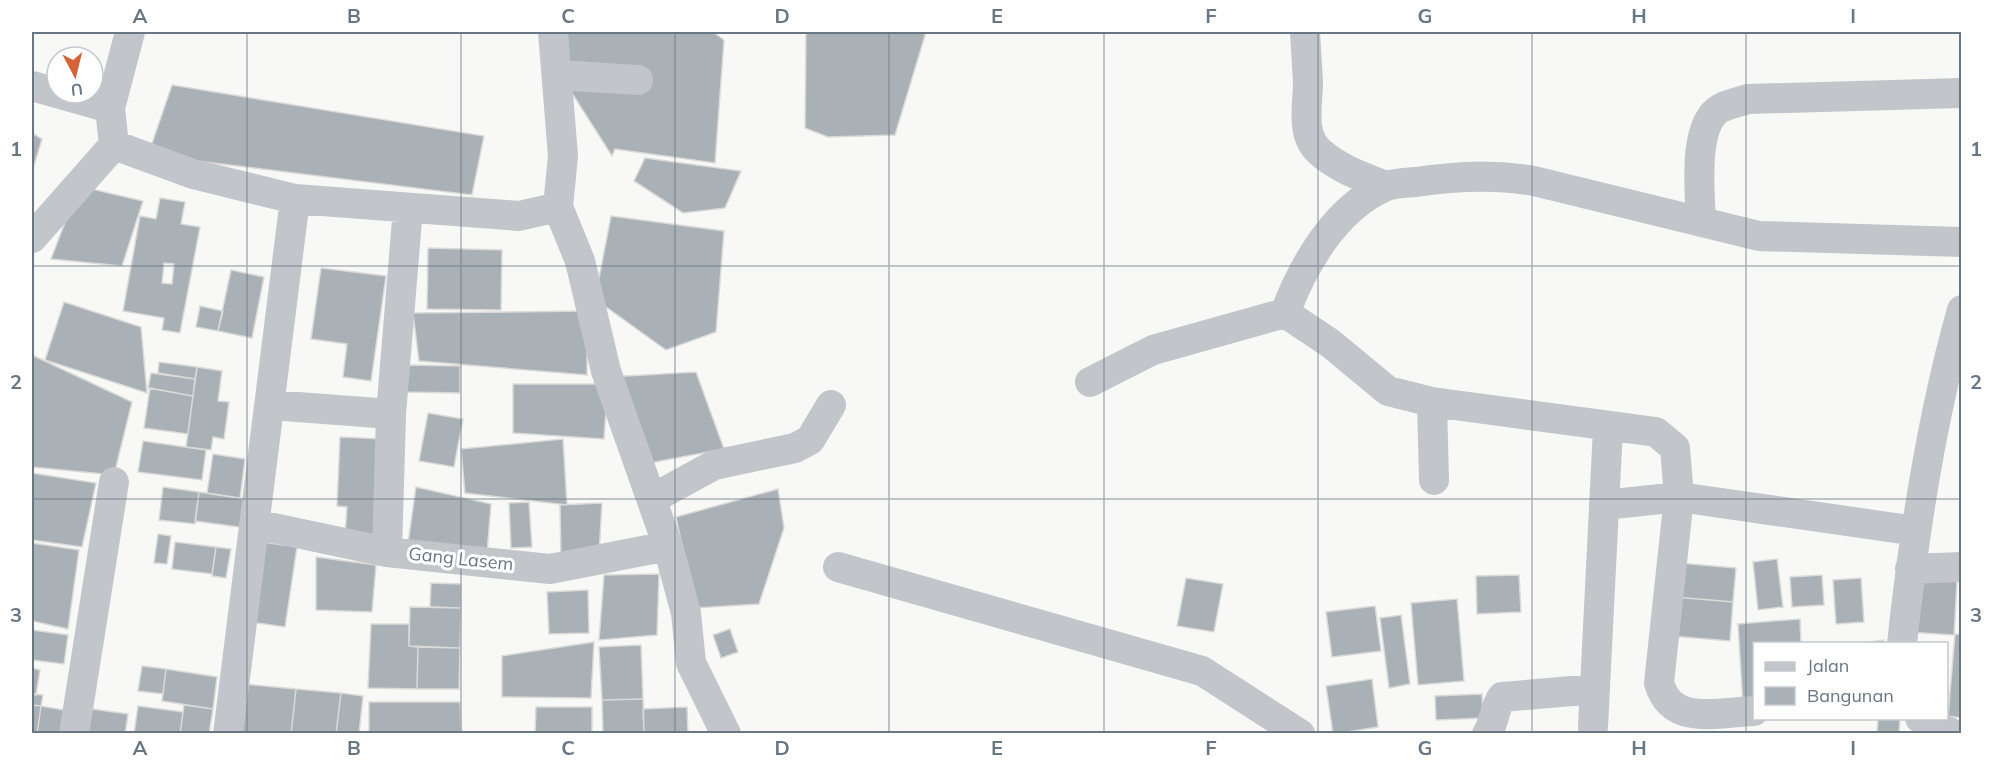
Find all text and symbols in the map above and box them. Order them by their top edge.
text: A [133,3,148,28]
text: B [347,3,361,28]
text: C [561,3,575,28]
text: D [774,3,790,28]
text: E [991,3,1003,28]
text: F [1205,3,1217,28]
text: G [1418,3,1432,28]
text: H [1631,3,1647,28]
text: I [1850,3,1856,28]
north arrow [45,45,105,105]
text: U [70,79,84,101]
text: 1 [10,136,22,161]
text: 1 [1970,136,1982,161]
text: 2 [10,369,22,394]
text: 2 [1970,369,1982,394]
street label: Gang Lasem [408,542,515,575]
text: 3 [10,602,22,627]
text: 3 [1970,602,1982,627]
legend [1753,642,1948,720]
text: Jalan [1807,654,1849,677]
text: Bangunan [1807,684,1894,707]
text: A [133,735,148,760]
text: B [347,735,361,760]
text: C [561,735,575,760]
text: D [774,735,790,760]
text: E [991,735,1003,760]
text: F [1205,735,1217,760]
text: G [1418,735,1432,760]
text: H [1631,735,1647,760]
text: I [1850,735,1856,760]

